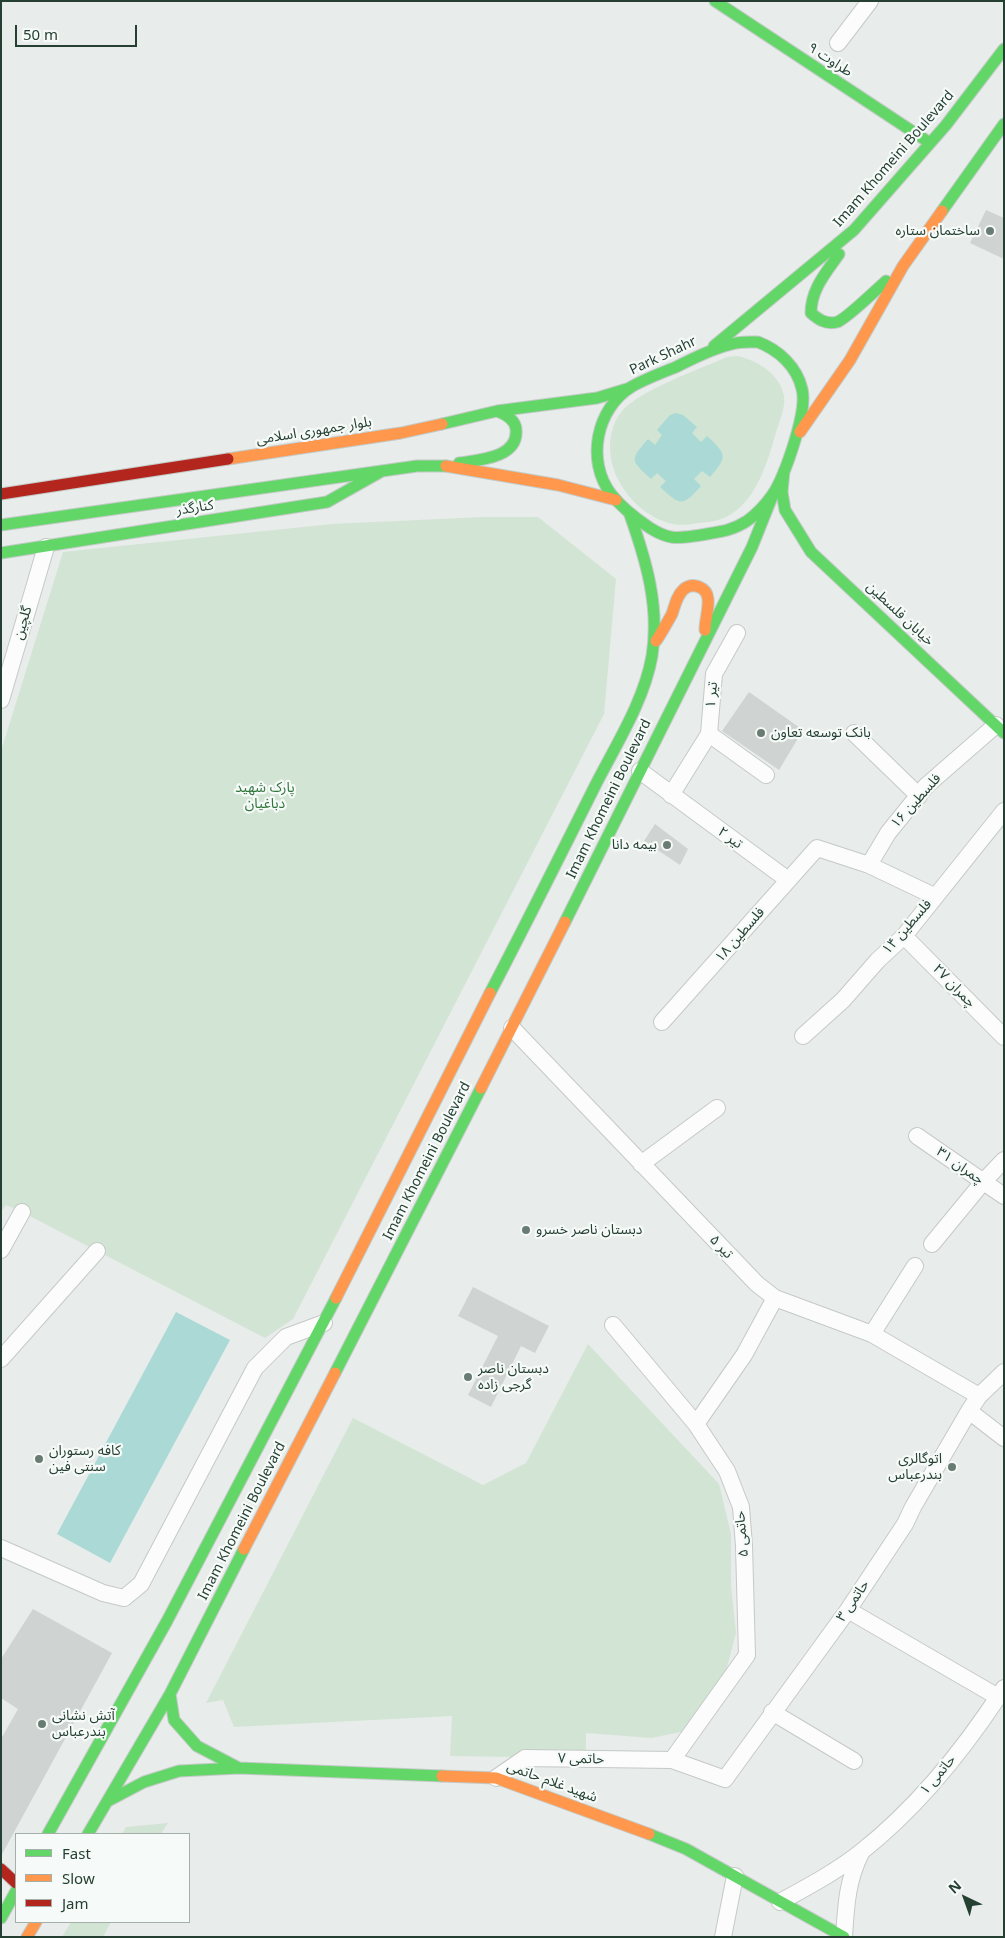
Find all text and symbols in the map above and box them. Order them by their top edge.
scale bar [18,15,140,47]
text: 50 m [23,24,58,44]
street label: طراوت ۹ [805,39,855,81]
street label: Imam Khomeini Boulevard [830,87,958,231]
place label: ساختمان ستاره [896,223,980,239]
marker: ساختمان ستاره [984,225,996,237]
street label: Park Shahr [627,333,699,379]
street label: بلوار جمهوری اسلامی [255,414,373,448]
street label: کنارگذر [175,497,215,519]
street label: خیابان فلسطین [863,578,937,650]
street label: گلچین [10,604,36,642]
street label: تیر ۱ [702,681,722,709]
street label: Imam Khomeini Boulevard [563,717,655,881]
place label: بانک توسعه تعاون [771,725,871,741]
marker: بانک توسعه تعاون [755,727,767,739]
street label: فلسطین ۱۶ [887,770,945,832]
park label: پارک شهید دباغیان [235,780,295,812]
street label: تیر ۲ [714,823,746,853]
place label: بیمه دانا [612,837,657,853]
marker: بیمه دانا [661,839,673,851]
street label: فلسطین ۱۴ [879,896,935,958]
street label: فلسطین ۱۸ [712,904,768,966]
street label: چمران ۲۷ [929,961,979,1011]
street label: Imam Khomeini Boulevard [380,1079,474,1243]
street label: چمران ۳۱ [933,1144,987,1188]
place label: دبستان ناصر خسرو [536,1222,642,1238]
marker: دبستان ناصر خسرو [520,1224,532,1236]
street label: تیر ۵ [706,1232,736,1262]
place label: دبستان ناصر گرجی زاده [478,1361,549,1394]
marker: دبستان ناصر گرجی زاده [462,1371,474,1383]
street label: Imam Khomeini Boulevard [195,1439,289,1603]
place label: کافه رستوران سنتی فین [49,1443,121,1475]
place label: اتوگالری بندرعباس [888,1451,942,1484]
marker: کافه رستوران سنتی فین [33,1453,45,1465]
marker: اتوگالری بندرعباس [946,1461,958,1473]
street label: حاتمی ۵ [732,1510,752,1558]
street label: حاتمی ۳ [833,1577,873,1625]
place label: آتش نشانی بندرعباس [52,1708,115,1740]
marker: آتش نشانی بندرعباس [36,1718,48,1730]
street label: حاتمی ۷ [558,1750,604,1768]
street label: حاتمی ۱ [917,1752,959,1798]
street label: شهید غلام حاتمی [504,1758,600,1806]
legend [15,1833,190,1923]
text: Fast [62,1843,91,1863]
text: Slow [62,1868,95,1888]
north arrow [940,1873,990,1923]
text: N [944,1876,965,1897]
text: Jam [62,1893,89,1913]

